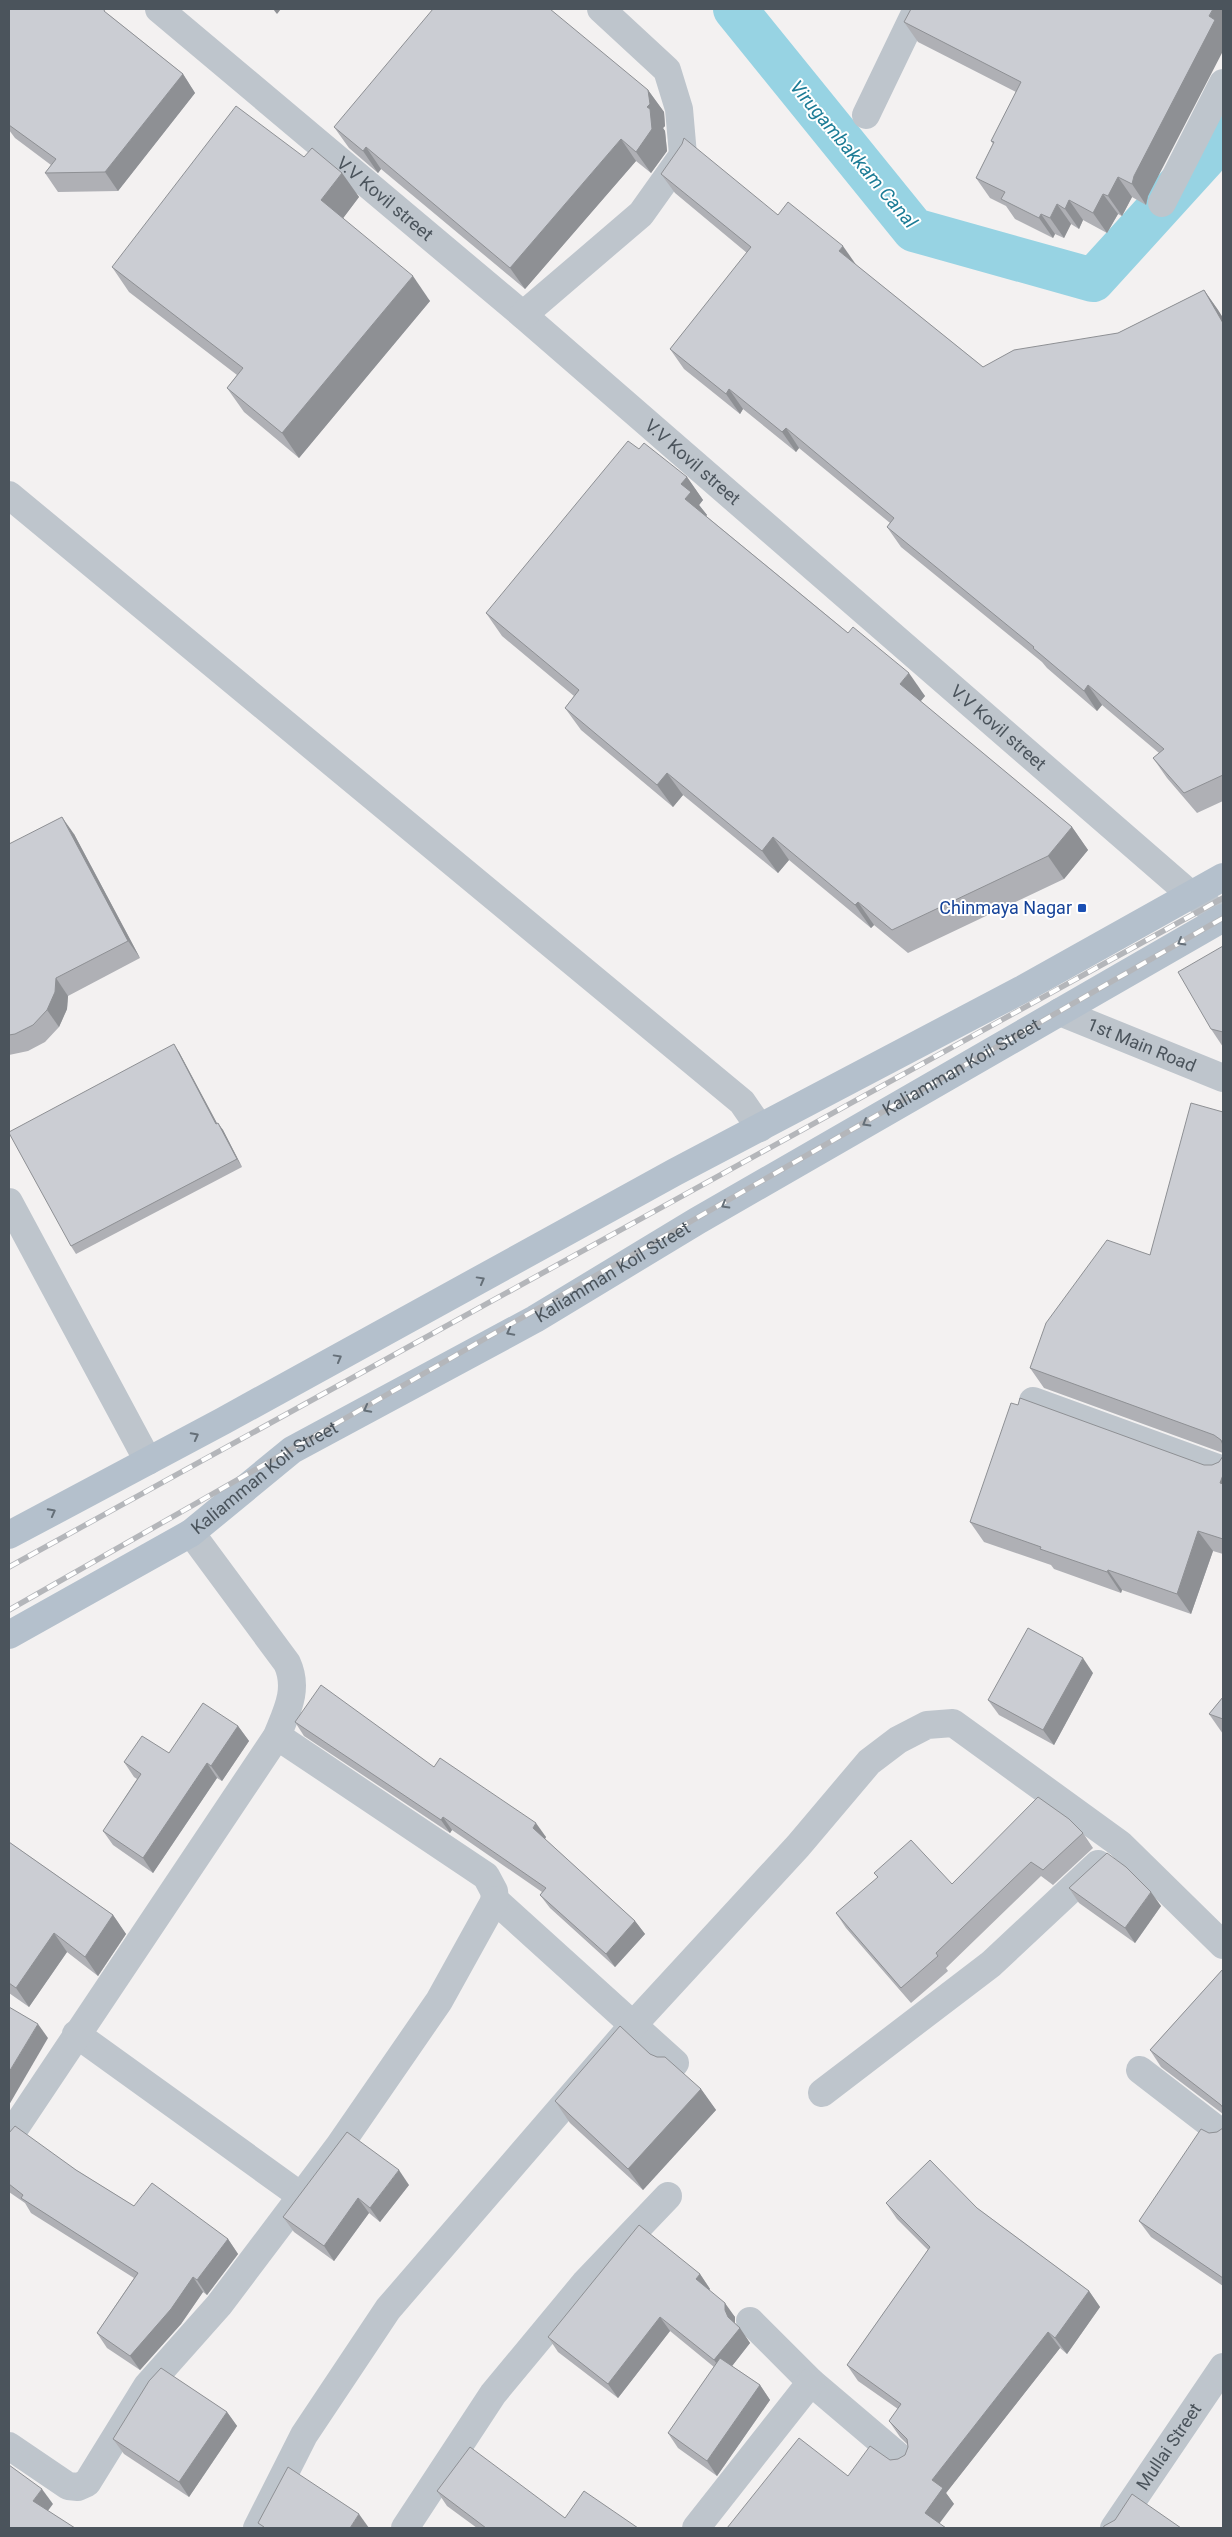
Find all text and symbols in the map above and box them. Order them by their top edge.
water label: Virugambakkam Canal [785,76,922,233]
street label: V.V Kovil street [333,152,438,245]
street label: V.V Kovil street [641,415,745,509]
street label: V.V Kovil street [947,680,1051,774]
place label: Chinmaya Nagar [939,897,1072,918]
marker: Chinmaya Nagar [1076,902,1088,914]
one-way arrow [1177,936,1186,946]
street label: 1st Main Road [1084,1013,1199,1076]
street label: Kaliamman Koil Street [879,1014,1043,1120]
one-way arrow [862,1117,871,1127]
one-way arrow [722,1198,731,1208]
street label: Kaliamman Koil Street [531,1217,694,1327]
one-way arrow [475,1276,484,1286]
one-way arrow [507,1326,516,1336]
one-way arrow [333,1354,342,1364]
one-way arrow [364,1403,373,1413]
street label: Kaliamman Koil Street [187,1416,341,1538]
one-way arrow [190,1432,199,1442]
one-way arrow [47,1508,56,1518]
street label: Mullai Street [1132,2399,1205,2494]

